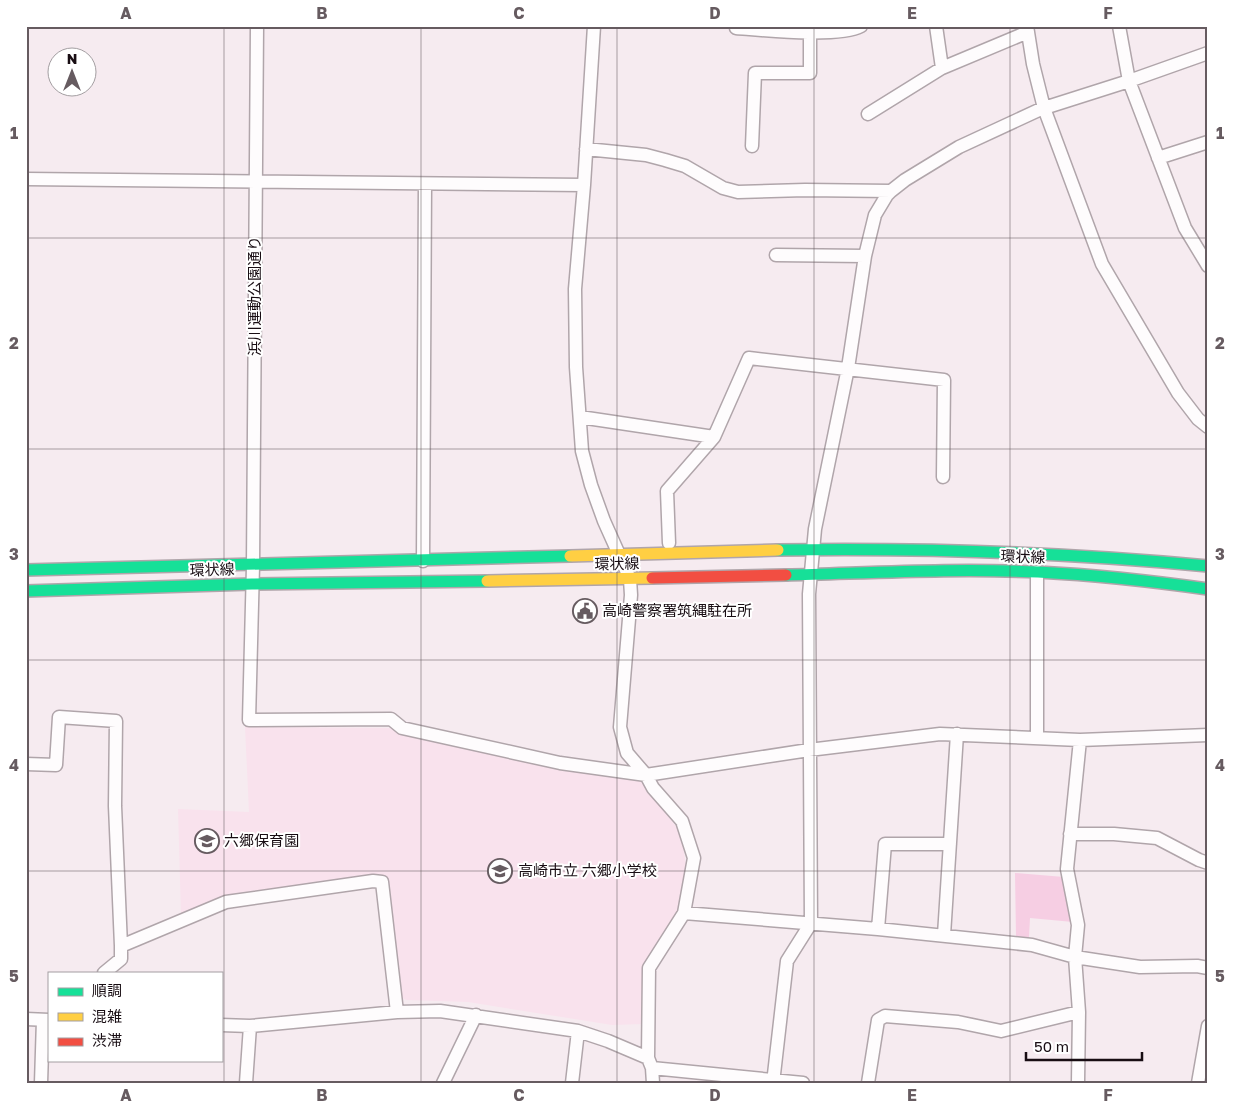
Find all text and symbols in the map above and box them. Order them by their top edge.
text: A [120,3,132,23]
text: B [316,3,328,23]
text: C [513,3,525,23]
text: D [709,3,721,23]
text: E [907,3,917,23]
text: F [1103,3,1113,23]
north arrow [48,48,98,98]
text: N [67,50,77,67]
text: 1 [10,123,18,143]
text: 1 [1216,123,1224,143]
street label: 浜川運動公園通り [245,236,263,356]
text: 2 [9,333,19,353]
text: 2 [1215,333,1225,353]
text: 3 [9,544,19,564]
text: 3 [1215,544,1225,564]
street label: 環状線 [1000,546,1046,566]
street label: 環状線 [594,554,640,572]
street label: 環状線 [189,559,235,579]
public building icon: 高崎警察署筑縄駐在所 [572,598,598,624]
place label: 高崎警察署筑縄駐在所 [602,601,752,619]
text: 4 [9,755,19,775]
text: 4 [1215,755,1225,775]
school or university icon: 六郷保育園 [194,828,220,854]
place label: 六郷保育園 [224,831,299,849]
school or university icon: 高崎市立 六郷小学校 [487,858,513,884]
place label: 高崎市立 六郷小学校 [518,861,657,879]
text: 5 [9,966,19,986]
text: 5 [1215,966,1225,986]
legend [48,972,222,1062]
text: 順調 [92,981,122,999]
text: 混雑 [92,1007,122,1025]
scale bar [1026,1029,1143,1061]
text: 渋滞 [92,1031,122,1049]
text: 50 m [1034,1037,1069,1055]
text: A [120,1085,132,1105]
text: B [316,1085,328,1105]
text: C [513,1085,525,1105]
text: D [709,1085,721,1105]
text: E [907,1085,917,1105]
text: F [1103,1085,1113,1105]

